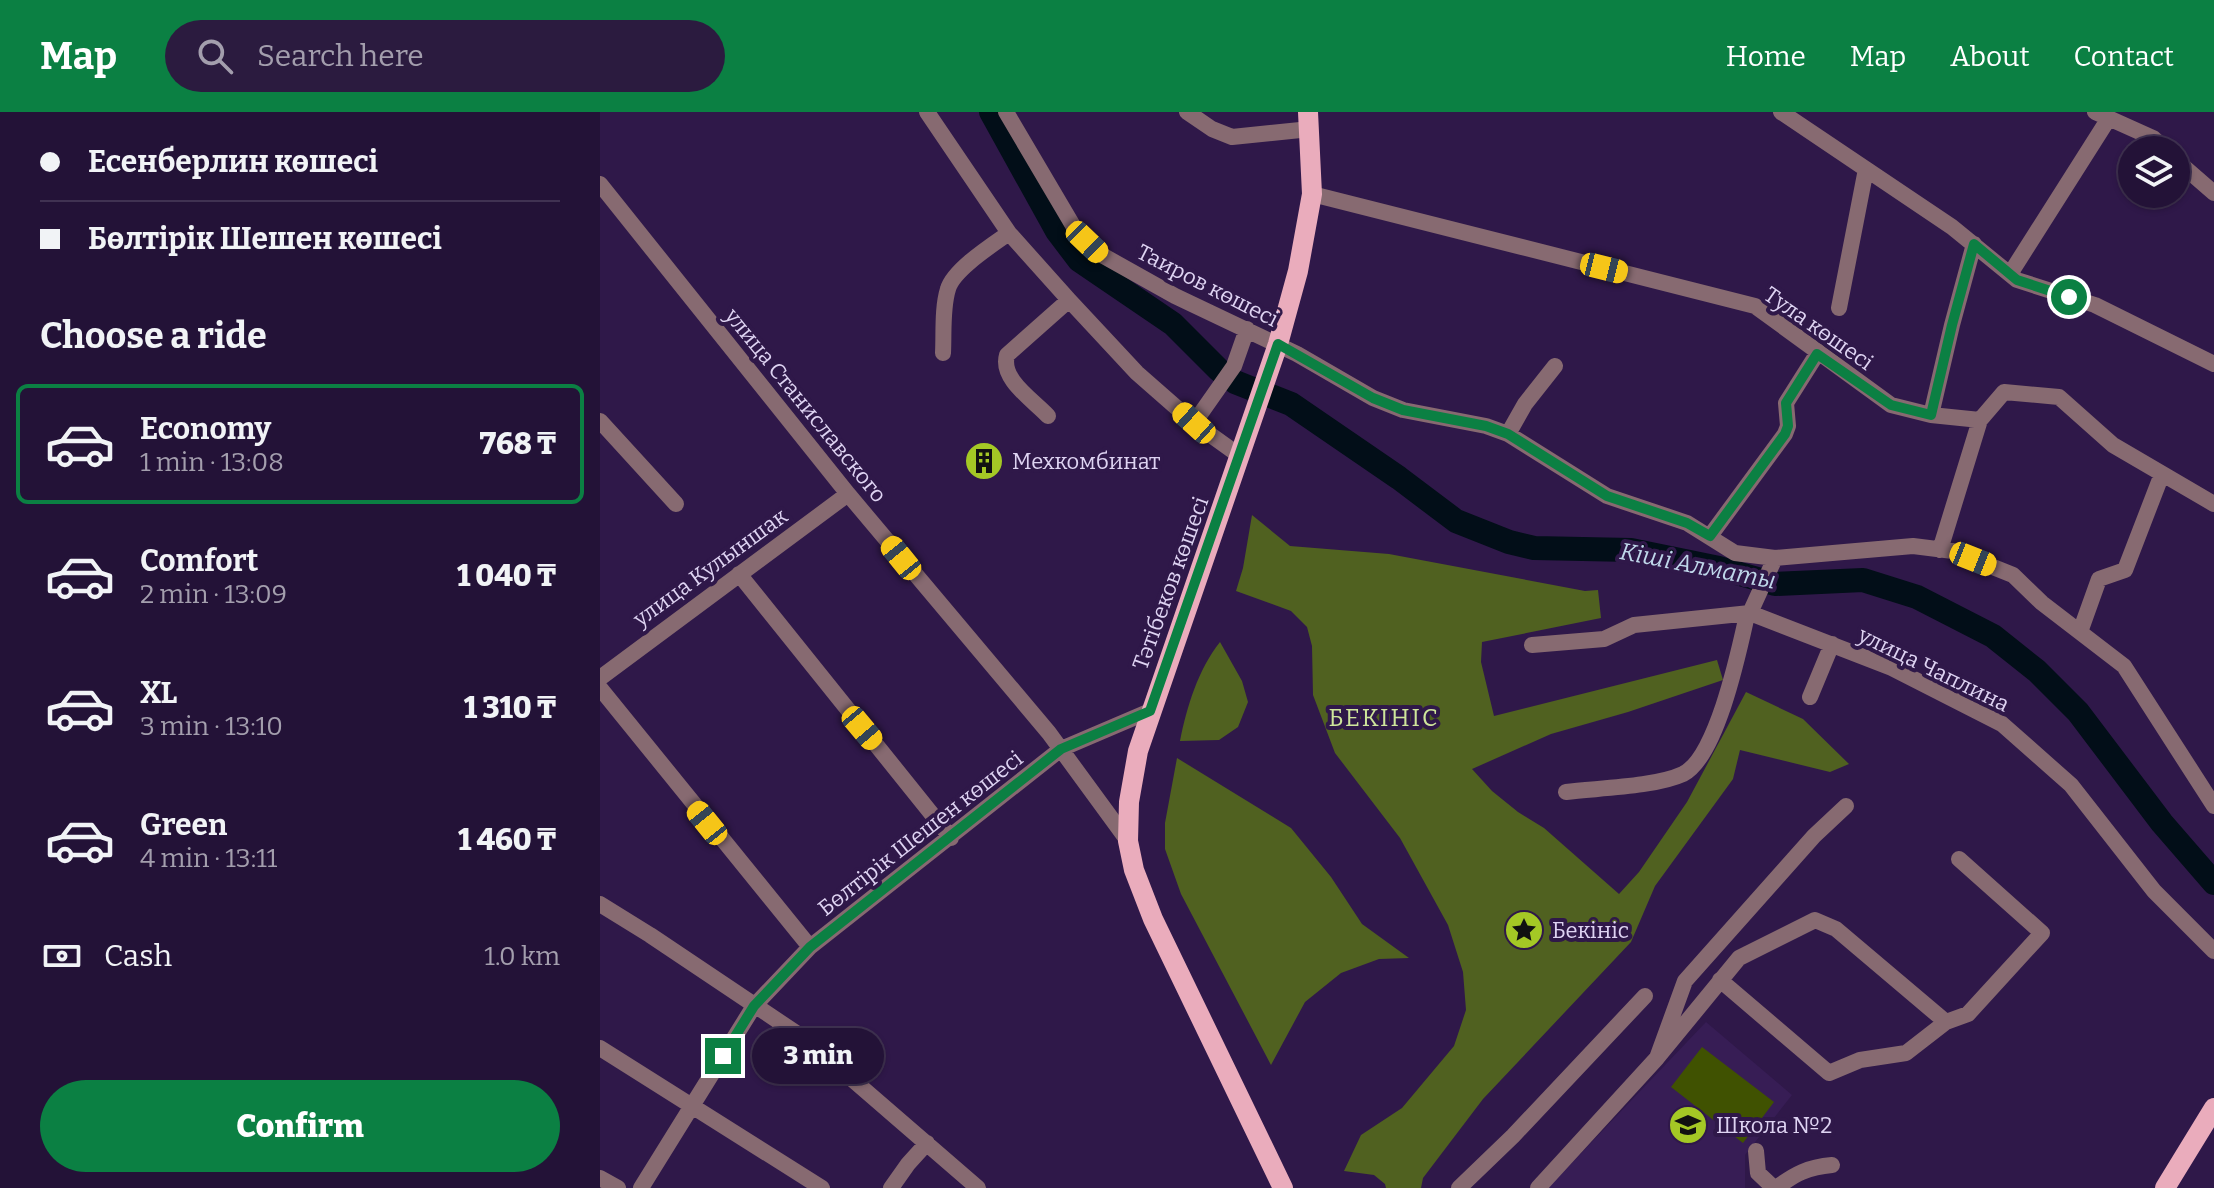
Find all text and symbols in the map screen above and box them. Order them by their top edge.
search box [165,20,725,92]
text: Map [40,33,117,79]
icon: search [193,34,237,78]
text: Search here [257,38,424,74]
text: Home [1726,40,1806,73]
text: Map [1850,40,1906,73]
text: About [1950,40,2030,73]
text: Contact [2074,40,2174,73]
map controls [2118,136,2190,208]
button: layers [2118,136,2190,208]
text: Есенберлин көшесі [88,144,378,180]
car [1061,217,1113,267]
text: Бөлтірік Шешен көшесі [88,221,442,257]
street label: Таиров көшесі [1133,238,1283,333]
car [1578,251,1630,285]
route start [2051,279,2087,315]
street label: Тула көшесі [1759,281,1879,376]
street label: улица Станиславского [718,302,892,508]
text: Choose a ride [40,314,267,358]
car [1168,398,1220,448]
icon: car [44,408,116,480]
text: Economy [140,411,271,447]
text: 768 ₸ [480,426,556,462]
building icon: Мехкомбинат [963,440,1005,482]
text: 1 min · 13:08 [140,447,284,478]
place label: Мехкомбинат [1012,448,1160,475]
street label: Тәтібеков көшесі [1127,493,1214,673]
street label: улица Кулыншак [627,502,793,633]
car [877,532,925,584]
water label: Кіші Алматы [1618,537,1778,595]
car [1946,539,2000,579]
icon: car [44,540,116,612]
text: Comfort [140,543,258,579]
text: 1 040 ₸ [457,558,556,594]
text: 2 min · 13:09 [140,579,287,610]
street label: улица Чаплина [1853,621,2014,718]
icon: car [44,672,116,744]
text: XL [140,675,177,711]
text: 1 310 ₸ [464,690,556,726]
car [837,702,887,754]
district label: БЕКІНІС [1329,704,1439,732]
text: 3 min · 13:10 [140,711,283,742]
street label: Бөлтірік Шешен көшесі [812,745,1028,922]
car [683,797,731,849]
icon: car [44,804,116,876]
text: Green [140,807,227,843]
text: 1 460 ₸ [458,822,556,858]
text: 4 min · 13:11 [140,843,277,874]
place icon: Бекініс [1503,909,1545,951]
place label: Бекініс [1552,917,1629,944]
icon: cash [40,934,84,978]
text: Cash [104,938,172,974]
text: 1.0 km [484,941,560,972]
callout: 3 min [751,1028,883,1084]
route end [705,1038,741,1074]
text: 3 min [783,1040,853,1071]
button: Confirm [40,1080,560,1172]
school or university icon: Школа №2 [1667,1104,1709,1146]
place label: Школа №2 [1716,1112,1832,1139]

